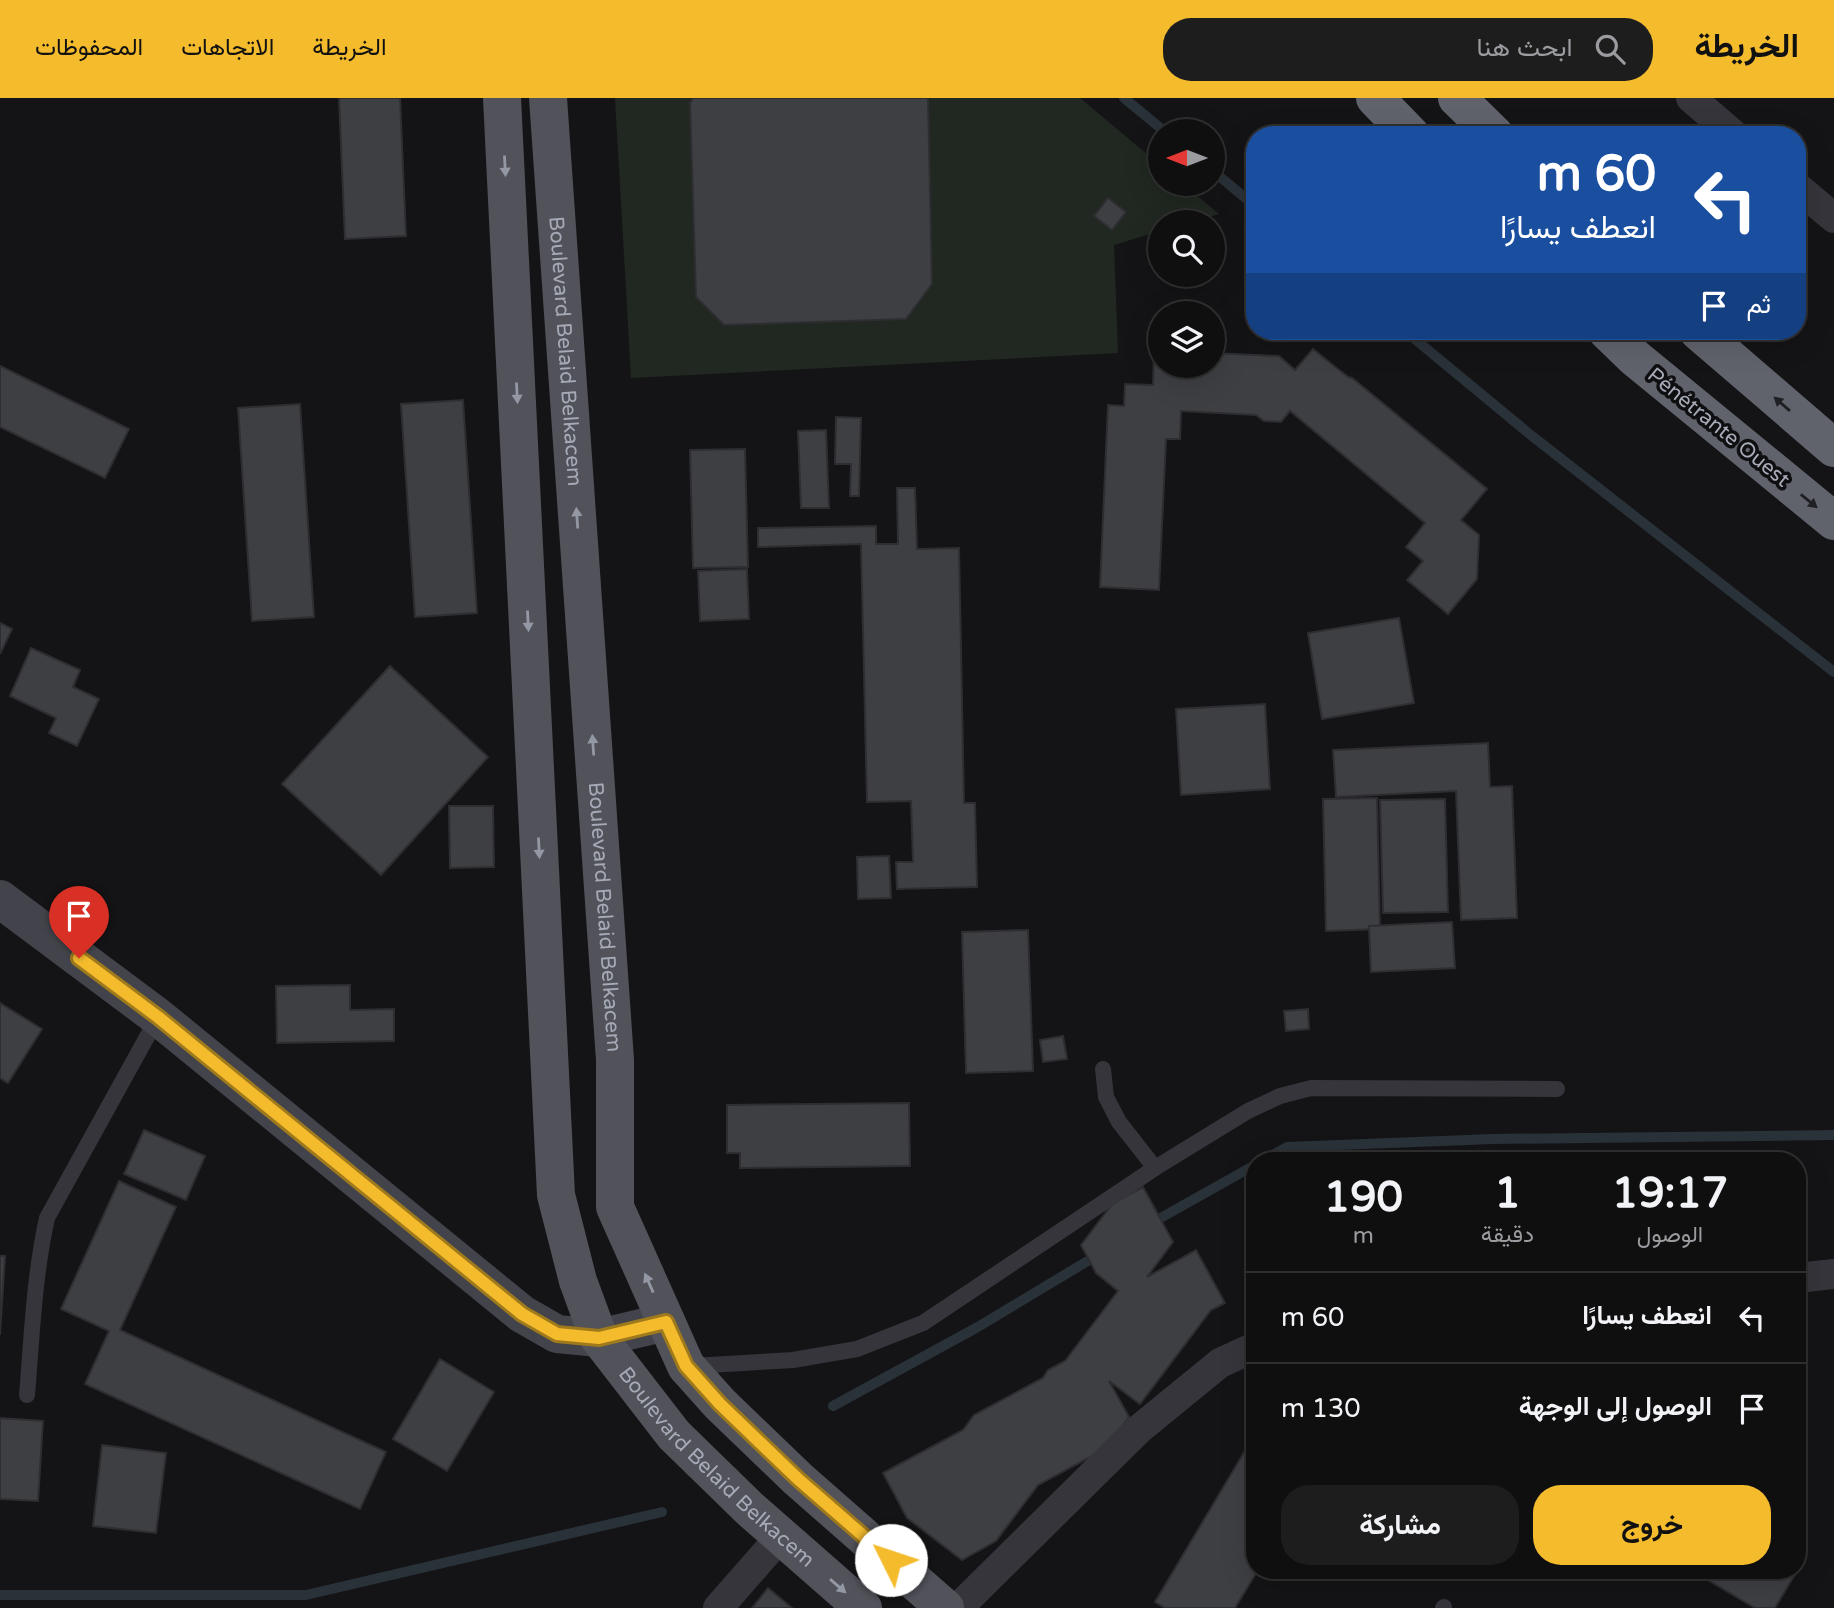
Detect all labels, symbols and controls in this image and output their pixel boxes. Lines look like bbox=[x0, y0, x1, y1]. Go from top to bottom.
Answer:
search box bbox=[1163, 18, 1653, 81]
text: الخريطة bbox=[1695, 27, 1799, 66]
icon: search bbox=[1591, 30, 1629, 68]
text: ابحث هنا bbox=[1477, 32, 1573, 63]
text: المحفوظات bbox=[35, 33, 143, 62]
text: الاتجاهات bbox=[181, 33, 274, 62]
text: الخريطة bbox=[312, 33, 387, 62]
north arrow bbox=[1148, 119, 1225, 196]
map controls bbox=[1148, 119, 1225, 378]
text: 60 m bbox=[1537, 145, 1656, 204]
icon: left bbox=[1680, 154, 1771, 245]
one-way arrow bbox=[500, 155, 511, 177]
text: انعطف يسارًا bbox=[1500, 209, 1656, 247]
button: search bbox=[1148, 210, 1225, 287]
street label: Boulevard Belaid Belkacem bbox=[543, 216, 587, 487]
icon: arrive bbox=[1695, 287, 1733, 325]
text: ثم bbox=[1747, 289, 1771, 320]
button: layers bbox=[1148, 301, 1225, 378]
street label: Pénétrante Ouest bbox=[1643, 362, 1795, 492]
one-way arrow bbox=[511, 383, 522, 405]
one-way arrow bbox=[1774, 397, 1791, 412]
one-way arrow bbox=[1801, 493, 1818, 508]
one-way arrow bbox=[571, 507, 582, 529]
one-way arrow bbox=[522, 610, 533, 632]
one-way arrow bbox=[587, 734, 598, 756]
street label: Boulevard Belaid Belkacem bbox=[583, 781, 626, 1053]
one-way arrow bbox=[533, 837, 544, 859]
pin bbox=[49, 886, 109, 958]
icon: arrive bbox=[60, 897, 98, 935]
text: 1 bbox=[1494, 1168, 1521, 1219]
text: 19:17 bbox=[1612, 1168, 1728, 1219]
text: 190 bbox=[1324, 1172, 1403, 1223]
text: دقيقة bbox=[1481, 1221, 1534, 1249]
text: الوصول bbox=[1637, 1221, 1703, 1249]
text: m bbox=[1353, 1222, 1374, 1250]
one-way arrow bbox=[643, 1273, 655, 1293]
icon: left bbox=[1733, 1299, 1771, 1337]
text: انعطف يسارًا bbox=[1582, 1300, 1712, 1331]
text: 60 m bbox=[1281, 1302, 1344, 1333]
street label: Boulevard Belaid Belkacem bbox=[613, 1362, 819, 1573]
icon: arrive bbox=[1733, 1390, 1771, 1428]
text: الوصول إلى الوجهة bbox=[1519, 1391, 1712, 1422]
text: 130 m bbox=[1281, 1393, 1361, 1424]
button: مشاركة bbox=[1281, 1485, 1519, 1565]
button: خروج bbox=[1533, 1485, 1771, 1565]
position arrow bbox=[854, 1523, 928, 1597]
one-way arrow bbox=[829, 1578, 847, 1594]

